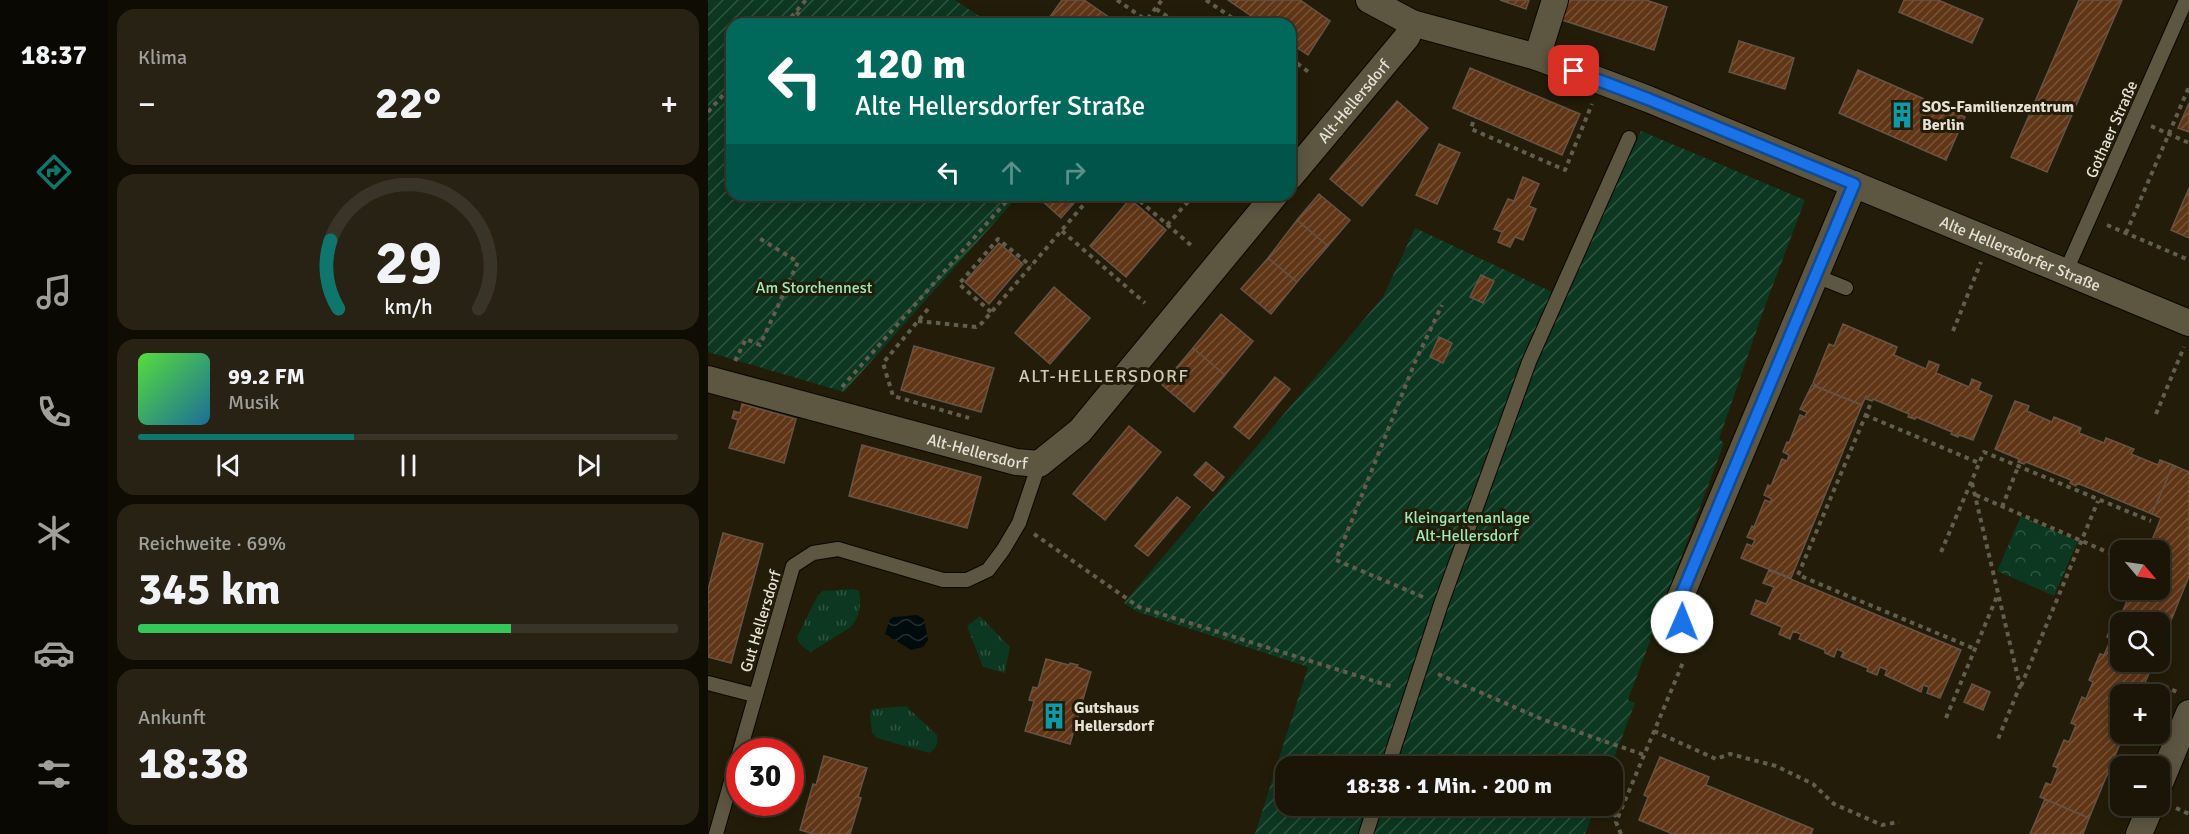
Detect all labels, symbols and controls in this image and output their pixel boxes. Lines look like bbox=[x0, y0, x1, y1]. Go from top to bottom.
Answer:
text: 18:37 bbox=[21, 39, 87, 72]
text: 120 m bbox=[855, 39, 966, 90]
icon: left bbox=[756, 42, 834, 120]
text: Klima bbox=[138, 45, 187, 70]
pin bbox=[1548, 45, 1599, 96]
icon: arrive bbox=[1557, 54, 1590, 87]
street label: Alt-Hellersdorf bbox=[1314, 55, 1395, 147]
text: 22° bbox=[375, 76, 441, 131]
street label: Gothaer Straße bbox=[2081, 78, 2142, 181]
text: − bbox=[138, 84, 156, 125]
text: + bbox=[660, 84, 678, 125]
text: Alte Hellersdorfer Straße bbox=[855, 90, 1145, 123]
place label: SOS-Familienzentrum Berlin bbox=[1922, 97, 2074, 135]
building icon: SOS-Familienzentrum Berlin bbox=[1887, 100, 1917, 130]
icon: directions bbox=[33, 151, 75, 193]
icon: left bbox=[932, 156, 965, 189]
icon: ahead bbox=[995, 156, 1028, 189]
icon: right bbox=[1058, 156, 1091, 189]
street label: Alte Hellersdorfer Straße bbox=[1937, 212, 2103, 296]
text: 29 bbox=[374, 224, 442, 301]
icon: music bbox=[33, 271, 75, 313]
park label: Am Storchennest bbox=[756, 278, 873, 298]
text: km/h bbox=[384, 294, 432, 320]
text: 99.2 FM bbox=[228, 363, 305, 390]
district label: ALT-HELLERSDORF bbox=[1019, 365, 1189, 387]
text: Musik bbox=[228, 390, 279, 415]
icon: phone bbox=[33, 391, 75, 433]
street label: Alt-Hellersdorf bbox=[925, 430, 1029, 474]
icon: previous bbox=[212, 449, 245, 482]
icon: pause bbox=[392, 449, 425, 482]
icon: next bbox=[572, 449, 605, 482]
park label: Kleingartenanlage Alt-Hellersdorf bbox=[1404, 508, 1530, 546]
icon: climate bbox=[33, 512, 75, 554]
text: Reichweite · 69% bbox=[138, 531, 286, 556]
north arrow bbox=[2110, 540, 2170, 600]
map controls bbox=[2110, 540, 2170, 816]
text: 345 km bbox=[138, 562, 281, 617]
street label: Gut Hellersdorf bbox=[736, 567, 786, 675]
position arrow bbox=[1650, 590, 1714, 654]
button: search bbox=[2110, 612, 2170, 672]
icon: car bbox=[33, 632, 75, 674]
button: + bbox=[2110, 684, 2170, 744]
place label: Gutshaus Hellersdorf bbox=[1074, 698, 1155, 736]
building icon: Gutshaus Hellersdorf bbox=[1039, 701, 1069, 731]
text: Ankunft bbox=[138, 705, 206, 730]
text: 18:38 bbox=[138, 736, 248, 791]
speed limit sign: 30 bbox=[726, 738, 804, 816]
icon: filters bbox=[33, 753, 75, 795]
button: − bbox=[2110, 756, 2170, 816]
text: 18:38 · 1 Min. · 200 m bbox=[1346, 772, 1552, 799]

